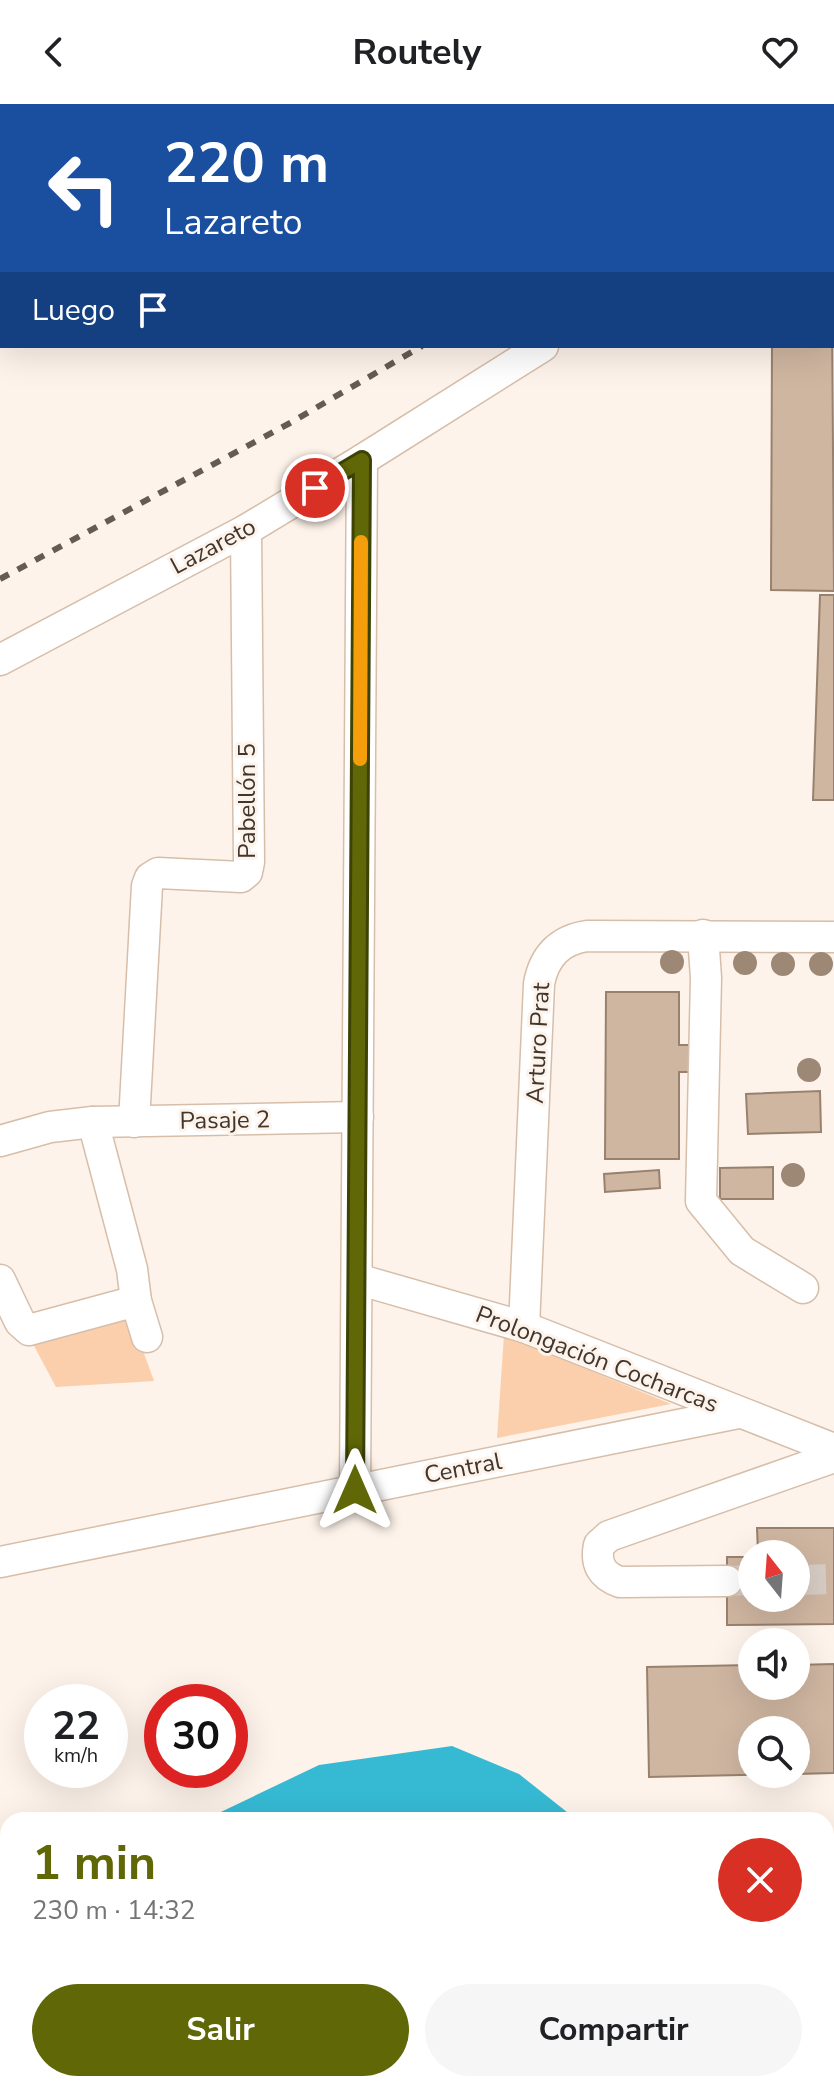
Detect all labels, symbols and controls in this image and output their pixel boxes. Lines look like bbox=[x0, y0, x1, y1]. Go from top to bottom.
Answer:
text: Routely bbox=[353, 28, 481, 77]
icon: back bbox=[32, 30, 76, 74]
icon: heart bbox=[758, 30, 802, 74]
text: 220 m bbox=[164, 125, 329, 202]
icon: left bbox=[32, 136, 136, 240]
text: Lazareto bbox=[164, 198, 302, 247]
icon: arrive bbox=[131, 288, 175, 332]
text: Luego bbox=[32, 290, 115, 331]
pin bbox=[281, 454, 349, 522]
icon: arrive bbox=[293, 466, 337, 510]
street label: Lazareto bbox=[165, 510, 261, 582]
street label: Pabellón 5 bbox=[231, 743, 263, 859]
street label: Arturo Prat bbox=[519, 981, 557, 1104]
street label: Pasaje 2 bbox=[179, 1103, 271, 1137]
street label: Prolongación Cocharcas bbox=[471, 1298, 723, 1420]
street label: Central bbox=[421, 1445, 505, 1491]
position arrow bbox=[313, 1448, 397, 1532]
north arrow bbox=[738, 1540, 810, 1612]
map controls bbox=[738, 1540, 810, 1788]
button: sound bbox=[738, 1628, 810, 1700]
speed limit sign: 30 bbox=[144, 1684, 248, 1788]
text: 22 bbox=[52, 1699, 100, 1753]
button: search bbox=[738, 1716, 810, 1788]
text: km/h bbox=[54, 1742, 98, 1769]
text: 1 min bbox=[32, 1830, 156, 1896]
button: close bbox=[718, 1838, 802, 1922]
text: 230 m · 14:32 bbox=[32, 1893, 195, 1928]
button: Salir bbox=[32, 1984, 409, 2076]
button: Compartir bbox=[425, 1984, 802, 2076]

